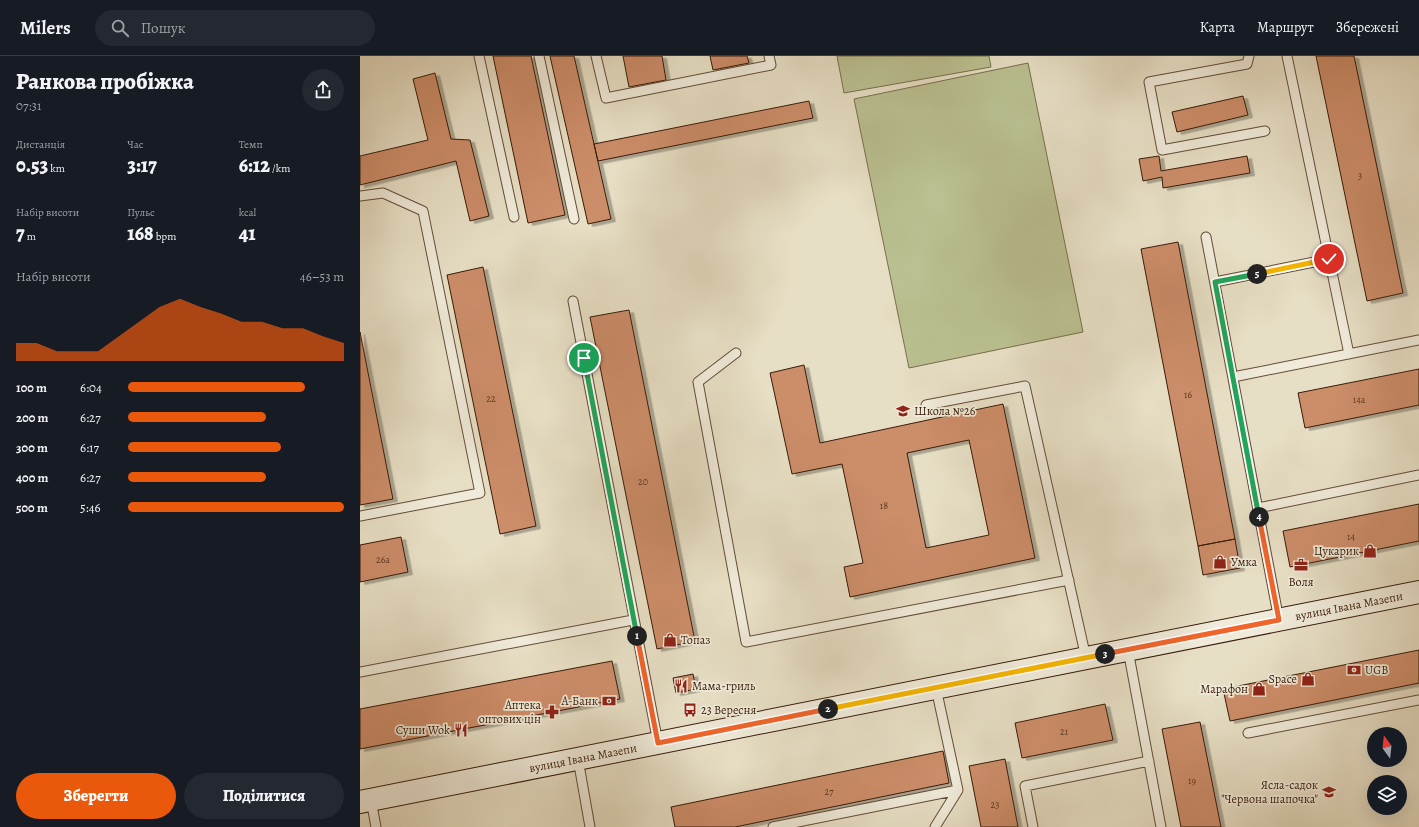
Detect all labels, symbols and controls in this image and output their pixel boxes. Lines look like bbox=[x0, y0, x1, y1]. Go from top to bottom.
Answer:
search box bbox=[95, 10, 375, 46]
text: Milers bbox=[20, 15, 71, 41]
icon: search bbox=[109, 17, 131, 39]
text: Пошук bbox=[141, 18, 186, 38]
text: Карта bbox=[1200, 18, 1235, 37]
text: Маршрут bbox=[1257, 18, 1314, 37]
text: Збережені bbox=[1336, 18, 1399, 37]
text: Ранкова пробіжка bbox=[16, 67, 194, 97]
button: share bbox=[302, 69, 344, 111]
text: 07:31 bbox=[16, 97, 41, 114]
text: Дистанція bbox=[16, 137, 65, 152]
text: Час bbox=[127, 137, 144, 152]
text: Темп bbox=[239, 137, 263, 152]
text: 0.53 bbox=[16, 152, 48, 179]
text: 3:17 bbox=[127, 152, 157, 179]
text: 6:12 bbox=[239, 152, 270, 179]
text: km bbox=[48, 161, 65, 176]
text: /km bbox=[270, 161, 290, 176]
house number: 3 bbox=[1358, 169, 1362, 182]
text: Набір висоти bbox=[16, 205, 79, 220]
text: Пульс bbox=[127, 205, 155, 220]
text: kcal bbox=[239, 205, 256, 220]
text: 7 bbox=[16, 220, 25, 247]
text: 168 bbox=[127, 220, 154, 247]
text: 41 bbox=[239, 220, 256, 247]
text: m bbox=[25, 229, 36, 244]
text: bpm bbox=[154, 229, 176, 244]
pin bbox=[1312, 242, 1346, 276]
icon: check bbox=[1318, 248, 1340, 270]
pin: 5 bbox=[1247, 264, 1267, 284]
text: 5 bbox=[1255, 266, 1259, 281]
text: Набір висоти bbox=[16, 268, 91, 285]
text: 46–53 m bbox=[300, 268, 344, 285]
pin bbox=[567, 341, 601, 375]
icon: arrive bbox=[573, 347, 595, 369]
text: 100 m bbox=[16, 379, 47, 396]
text: 6:04 bbox=[80, 379, 102, 396]
house number: 16 bbox=[1184, 388, 1192, 401]
house number: 22 bbox=[486, 392, 496, 405]
house number: 14а bbox=[1353, 393, 1366, 406]
school or university icon: Школа №26 bbox=[895, 403, 911, 419]
place label: Школа №26 bbox=[914, 403, 976, 419]
text: 200 m bbox=[16, 409, 49, 426]
text: 6:27 bbox=[80, 409, 101, 426]
text: 300 m bbox=[16, 439, 48, 456]
text: 6:17 bbox=[80, 439, 99, 456]
text: 400 m bbox=[16, 469, 48, 486]
text: 6:27 bbox=[80, 469, 101, 486]
house number: 20 bbox=[638, 475, 648, 488]
text: 500 m bbox=[16, 499, 48, 516]
text: 5:46 bbox=[80, 499, 101, 516]
house number: 18 bbox=[880, 499, 888, 512]
pin: 4 bbox=[1249, 507, 1269, 527]
text: 4 bbox=[1256, 509, 1262, 524]
house number: 14 bbox=[1347, 530, 1355, 543]
place label: Цукарик bbox=[1314, 543, 1359, 559]
shop icon: Цукарик bbox=[1362, 543, 1378, 559]
house number: 26а bbox=[376, 553, 390, 566]
shop icon: Умка bbox=[1212, 554, 1228, 570]
place label: Умка bbox=[1231, 554, 1257, 570]
office icon: Воля bbox=[1293, 557, 1309, 573]
place label: Воля bbox=[1289, 574, 1314, 590]
street label: вулиця Івана Мазепи bbox=[1294, 588, 1404, 624]
pin: 1 bbox=[627, 626, 647, 646]
text: 1 bbox=[635, 628, 639, 643]
shop icon: Топаз bbox=[662, 632, 678, 648]
place label: Топаз bbox=[681, 632, 710, 648]
pin: 3 bbox=[1095, 644, 1115, 664]
text: 3 bbox=[1103, 646, 1107, 661]
bank icon: UGB bbox=[1346, 662, 1362, 678]
place label: UGB bbox=[1365, 662, 1388, 678]
place label: Space bbox=[1268, 671, 1297, 687]
shop icon: Space bbox=[1300, 671, 1316, 687]
restaurant icon: Мама-гриль bbox=[673, 678, 689, 694]
place label: Мама-гриль bbox=[692, 678, 756, 694]
place label: Марафон bbox=[1200, 681, 1248, 697]
shop icon: Марафон bbox=[1251, 681, 1267, 697]
place label: А-Банк bbox=[560, 693, 598, 709]
bank icon: А-Банк bbox=[601, 693, 617, 709]
place label: Аптека оптових цін bbox=[479, 697, 541, 727]
pin: 2 bbox=[818, 699, 838, 719]
text: 2 bbox=[825, 701, 831, 716]
bus stop icon: 23 Вересня bbox=[682, 702, 698, 718]
place label: 23 Вересня bbox=[701, 702, 757, 718]
pharmacy icon: Аптека оптових цін bbox=[544, 704, 560, 720]
place label: Суши Wok bbox=[396, 722, 450, 738]
restaurant icon: Суши Wok bbox=[453, 722, 469, 738]
house number: 21 bbox=[1060, 725, 1069, 738]
north arrow bbox=[1367, 727, 1407, 767]
map controls bbox=[1367, 727, 1407, 815]
street label: вулиця Івана Мазепи bbox=[528, 740, 638, 776]
button: Зберегти bbox=[16, 773, 176, 819]
button: Поділитися bbox=[184, 773, 344, 819]
house number: 19 bbox=[1188, 774, 1196, 787]
button: layers bbox=[1367, 775, 1407, 815]
place label: Ясла-садок "Червона шапочка" bbox=[1221, 777, 1318, 807]
school or university icon: Ясла-садок "Червона шапочка" bbox=[1321, 784, 1337, 800]
house number: 27 bbox=[825, 785, 834, 798]
house number: 23 bbox=[991, 798, 999, 811]

